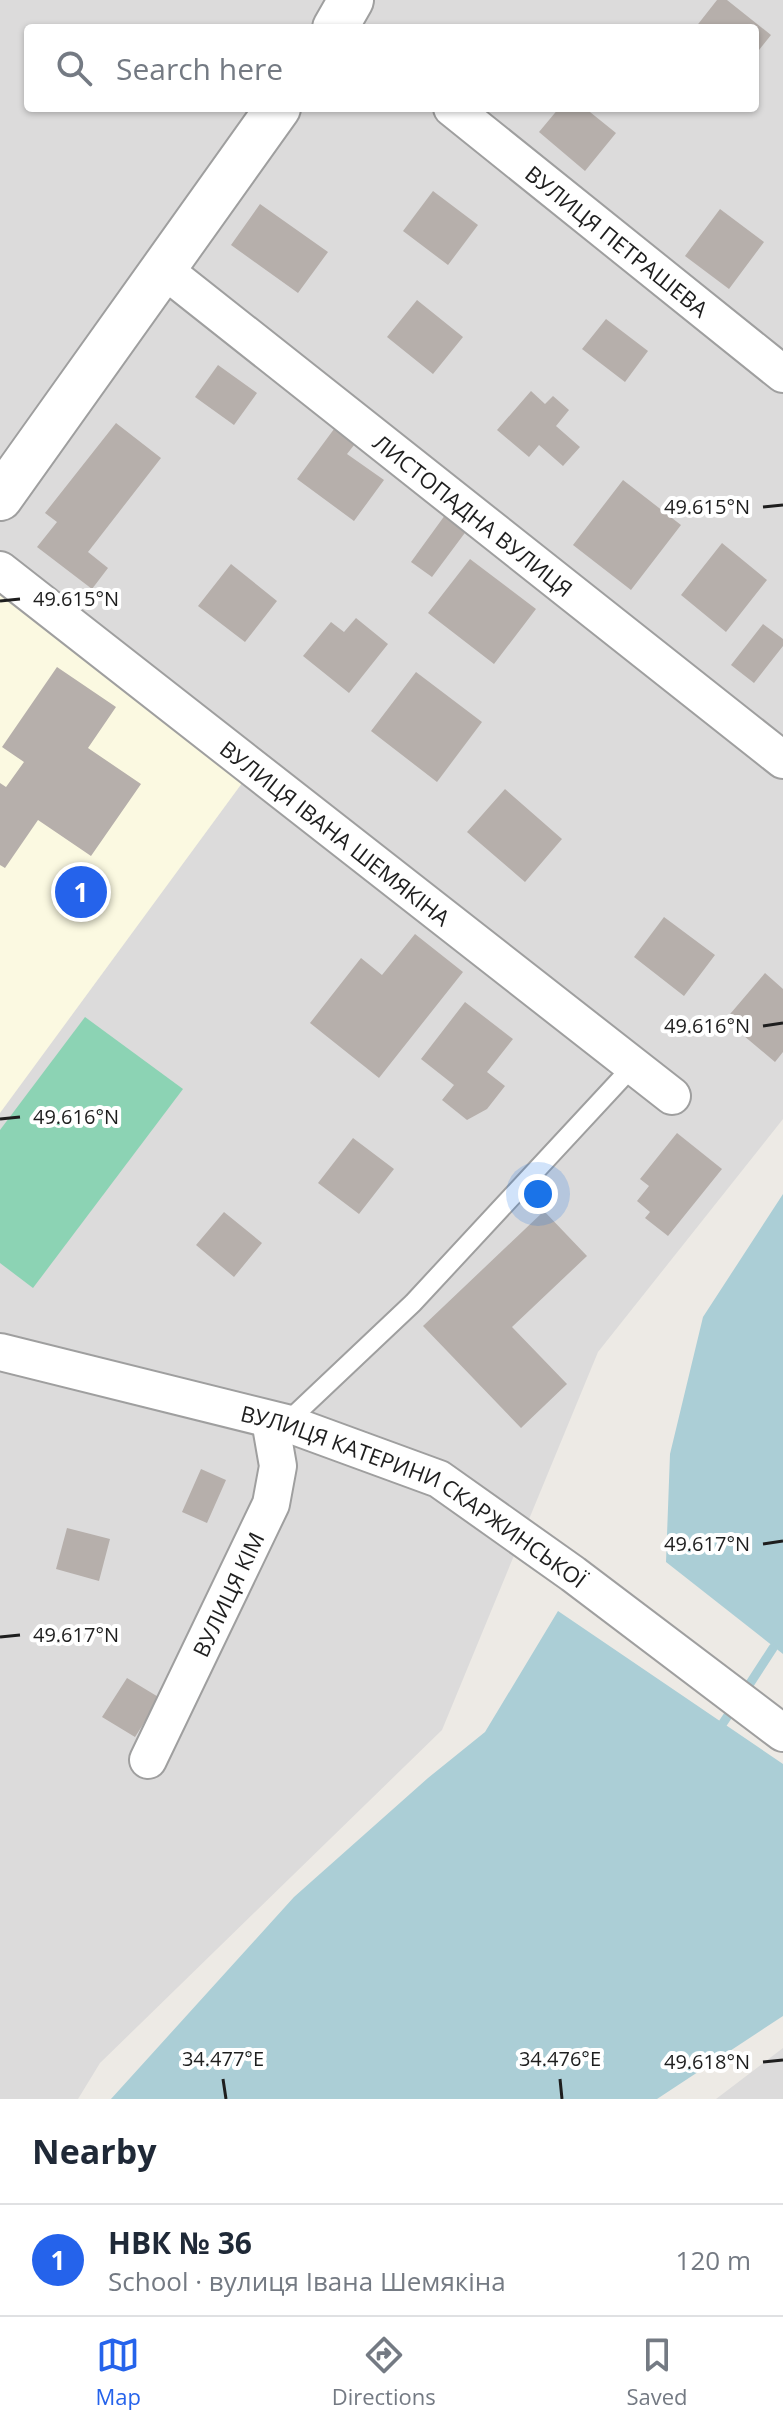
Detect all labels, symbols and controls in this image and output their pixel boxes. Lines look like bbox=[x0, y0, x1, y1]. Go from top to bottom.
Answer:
search box bbox=[24, 24, 759, 112]
icon: search bbox=[52, 46, 96, 90]
text: Search here bbox=[116, 48, 283, 89]
street label: ВУЛИЦЯ ПЕТРАШЕВА bbox=[520, 158, 715, 323]
street label: ЛИСТОПАДНА ВУЛИЦЯ bbox=[368, 427, 579, 603]
text: 49.615°N bbox=[664, 493, 750, 520]
text: 49.615°N bbox=[33, 585, 119, 612]
street label: ВУЛИЦЯ ІВАНА ШЕМЯКІНА bbox=[214, 733, 457, 932]
pin: 1 bbox=[55, 862, 107, 922]
text: 49.616°N bbox=[664, 1012, 750, 1039]
text: 49.616°N bbox=[33, 1103, 119, 1130]
your location bbox=[518, 1174, 558, 1214]
street label: ВУЛИЦЯ КАТЕРИНИ СКАРЖИНСЬКОЇ bbox=[238, 1397, 593, 1595]
street label: ВУЛИЦЯ КІМ bbox=[185, 1527, 270, 1662]
text: 49.617°N bbox=[664, 1530, 750, 1557]
text: 49.617°N bbox=[33, 1621, 119, 1648]
text: 34.477°E bbox=[182, 2045, 264, 2072]
text: 34.476°E bbox=[519, 2045, 601, 2072]
text: 49.618°N bbox=[664, 2048, 750, 2075]
text: Nearby bbox=[32, 2128, 157, 2174]
text: НВК № 36 bbox=[108, 2222, 252, 2263]
text: 1 bbox=[51, 2242, 65, 2278]
text: 120 m bbox=[676, 2242, 751, 2278]
text: School · вулиця Івана Шемякіна bbox=[108, 2263, 506, 2299]
tab: Map bbox=[95, 2333, 141, 2411]
tab: Directions bbox=[332, 2333, 436, 2411]
tab: Saved bbox=[626, 2333, 688, 2411]

